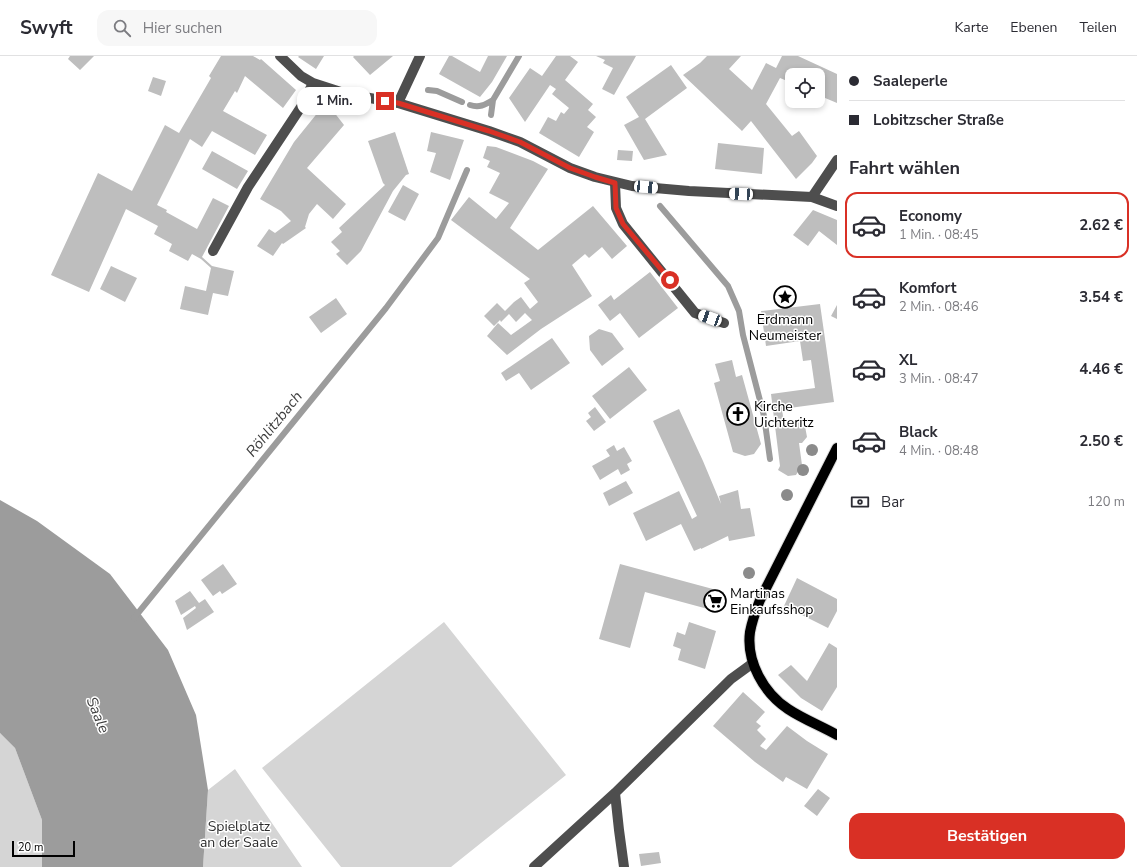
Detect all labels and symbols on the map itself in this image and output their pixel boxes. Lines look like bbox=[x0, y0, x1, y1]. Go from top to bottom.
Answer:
callout: 1 Min. bbox=[297, 87, 371, 115]
route end bbox=[376, 92, 394, 110]
car bbox=[634, 180, 658, 194]
car bbox=[729, 187, 753, 201]
route start bbox=[661, 271, 679, 289]
place icon: Erdmann Neumeister bbox=[772, 284, 798, 310]
car bbox=[697, 308, 723, 328]
place label: Erdmann Neumeister bbox=[749, 310, 821, 345]
water label: Röhlitzbach bbox=[241, 387, 307, 461]
place label: Kirche Uichteritz bbox=[754, 397, 814, 432]
church icon: Kirche Uichteritz bbox=[725, 401, 751, 427]
place label: Martinas Einkaufsshop bbox=[730, 584, 814, 619]
supermarket icon: Martinas Einkaufsshop bbox=[702, 588, 728, 614]
water label: Saale bbox=[82, 694, 114, 736]
park label: Spielplatz an der Saale bbox=[200, 817, 278, 852]
scale bar bbox=[12, 839, 75, 858]

